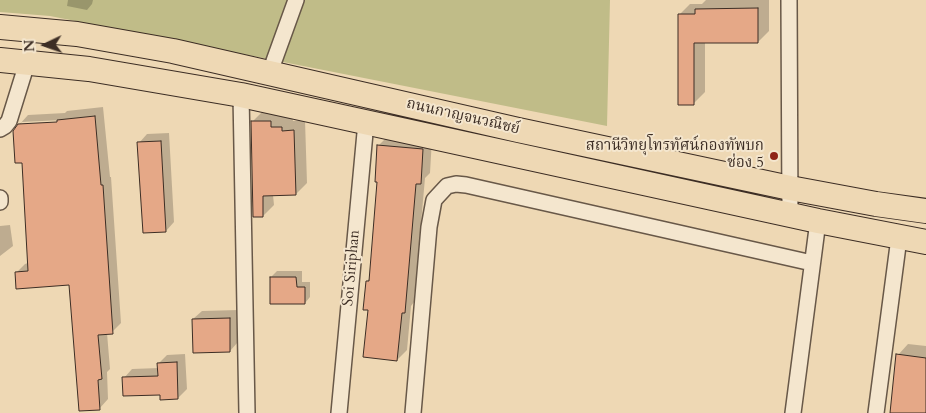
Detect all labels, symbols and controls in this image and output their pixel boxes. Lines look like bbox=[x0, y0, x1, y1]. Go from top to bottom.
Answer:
north arrow bbox=[20, 20, 70, 70]
text: N bbox=[20, 39, 39, 52]
street label: ถนนกาญจนวณิชย์ bbox=[405, 95, 521, 139]
place label: สถานีวิทยุโทรทัศน์กองทัพบก ช่อง 5 bbox=[586, 138, 764, 173]
marker: สถานีวิทยุโทรทัศน์กองทัพบก ช่อง 5 bbox=[768, 150, 780, 162]
street label: Soi Siriphan bbox=[340, 229, 364, 307]

